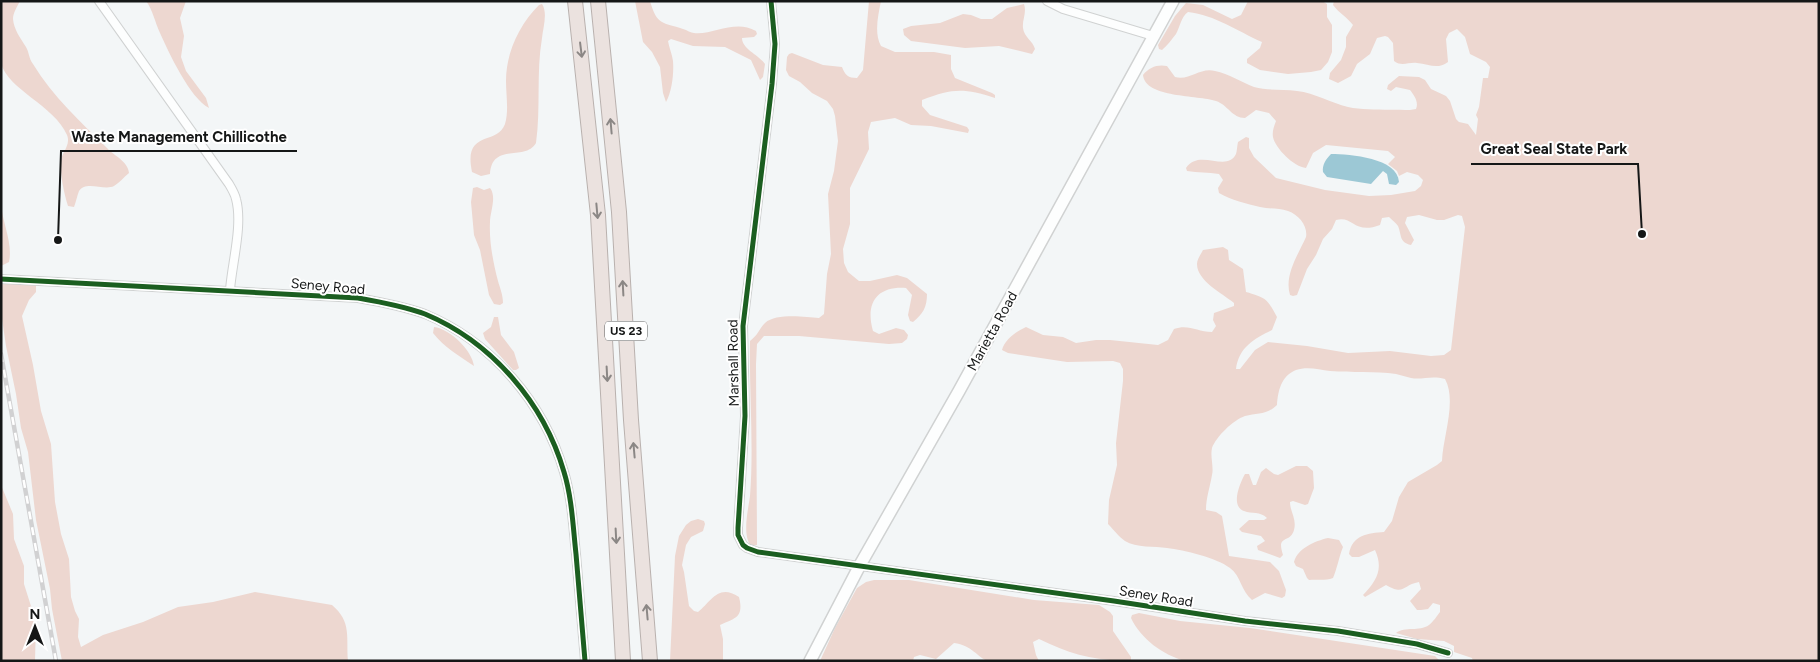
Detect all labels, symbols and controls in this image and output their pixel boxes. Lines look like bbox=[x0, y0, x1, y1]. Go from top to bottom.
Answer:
one-way arrow bbox=[576, 41, 586, 57]
one-way arrow bbox=[606, 118, 616, 134]
callout: Waste Management Chillicothe bbox=[61, 121, 297, 151]
text: Waste Management Chillicothe bbox=[71, 128, 287, 146]
callout: Great Seal State Park bbox=[1471, 134, 1638, 164]
text: Great Seal State Park bbox=[1481, 140, 1627, 158]
one-way arrow bbox=[593, 203, 602, 219]
street label: Seney Road bbox=[290, 275, 366, 298]
one-way arrow bbox=[619, 280, 628, 296]
street label: Marietta Road bbox=[964, 289, 1021, 374]
street label: Marshall Road bbox=[724, 319, 743, 407]
road number: US 23 bbox=[605, 322, 647, 341]
one-way arrow bbox=[602, 365, 611, 381]
one-way arrow bbox=[629, 442, 638, 458]
one-way arrow bbox=[612, 528, 621, 544]
street label: Seney Road bbox=[1118, 582, 1194, 611]
north arrow bbox=[10, 602, 60, 652]
one-way arrow bbox=[642, 604, 651, 620]
text: N bbox=[30, 606, 40, 623]

